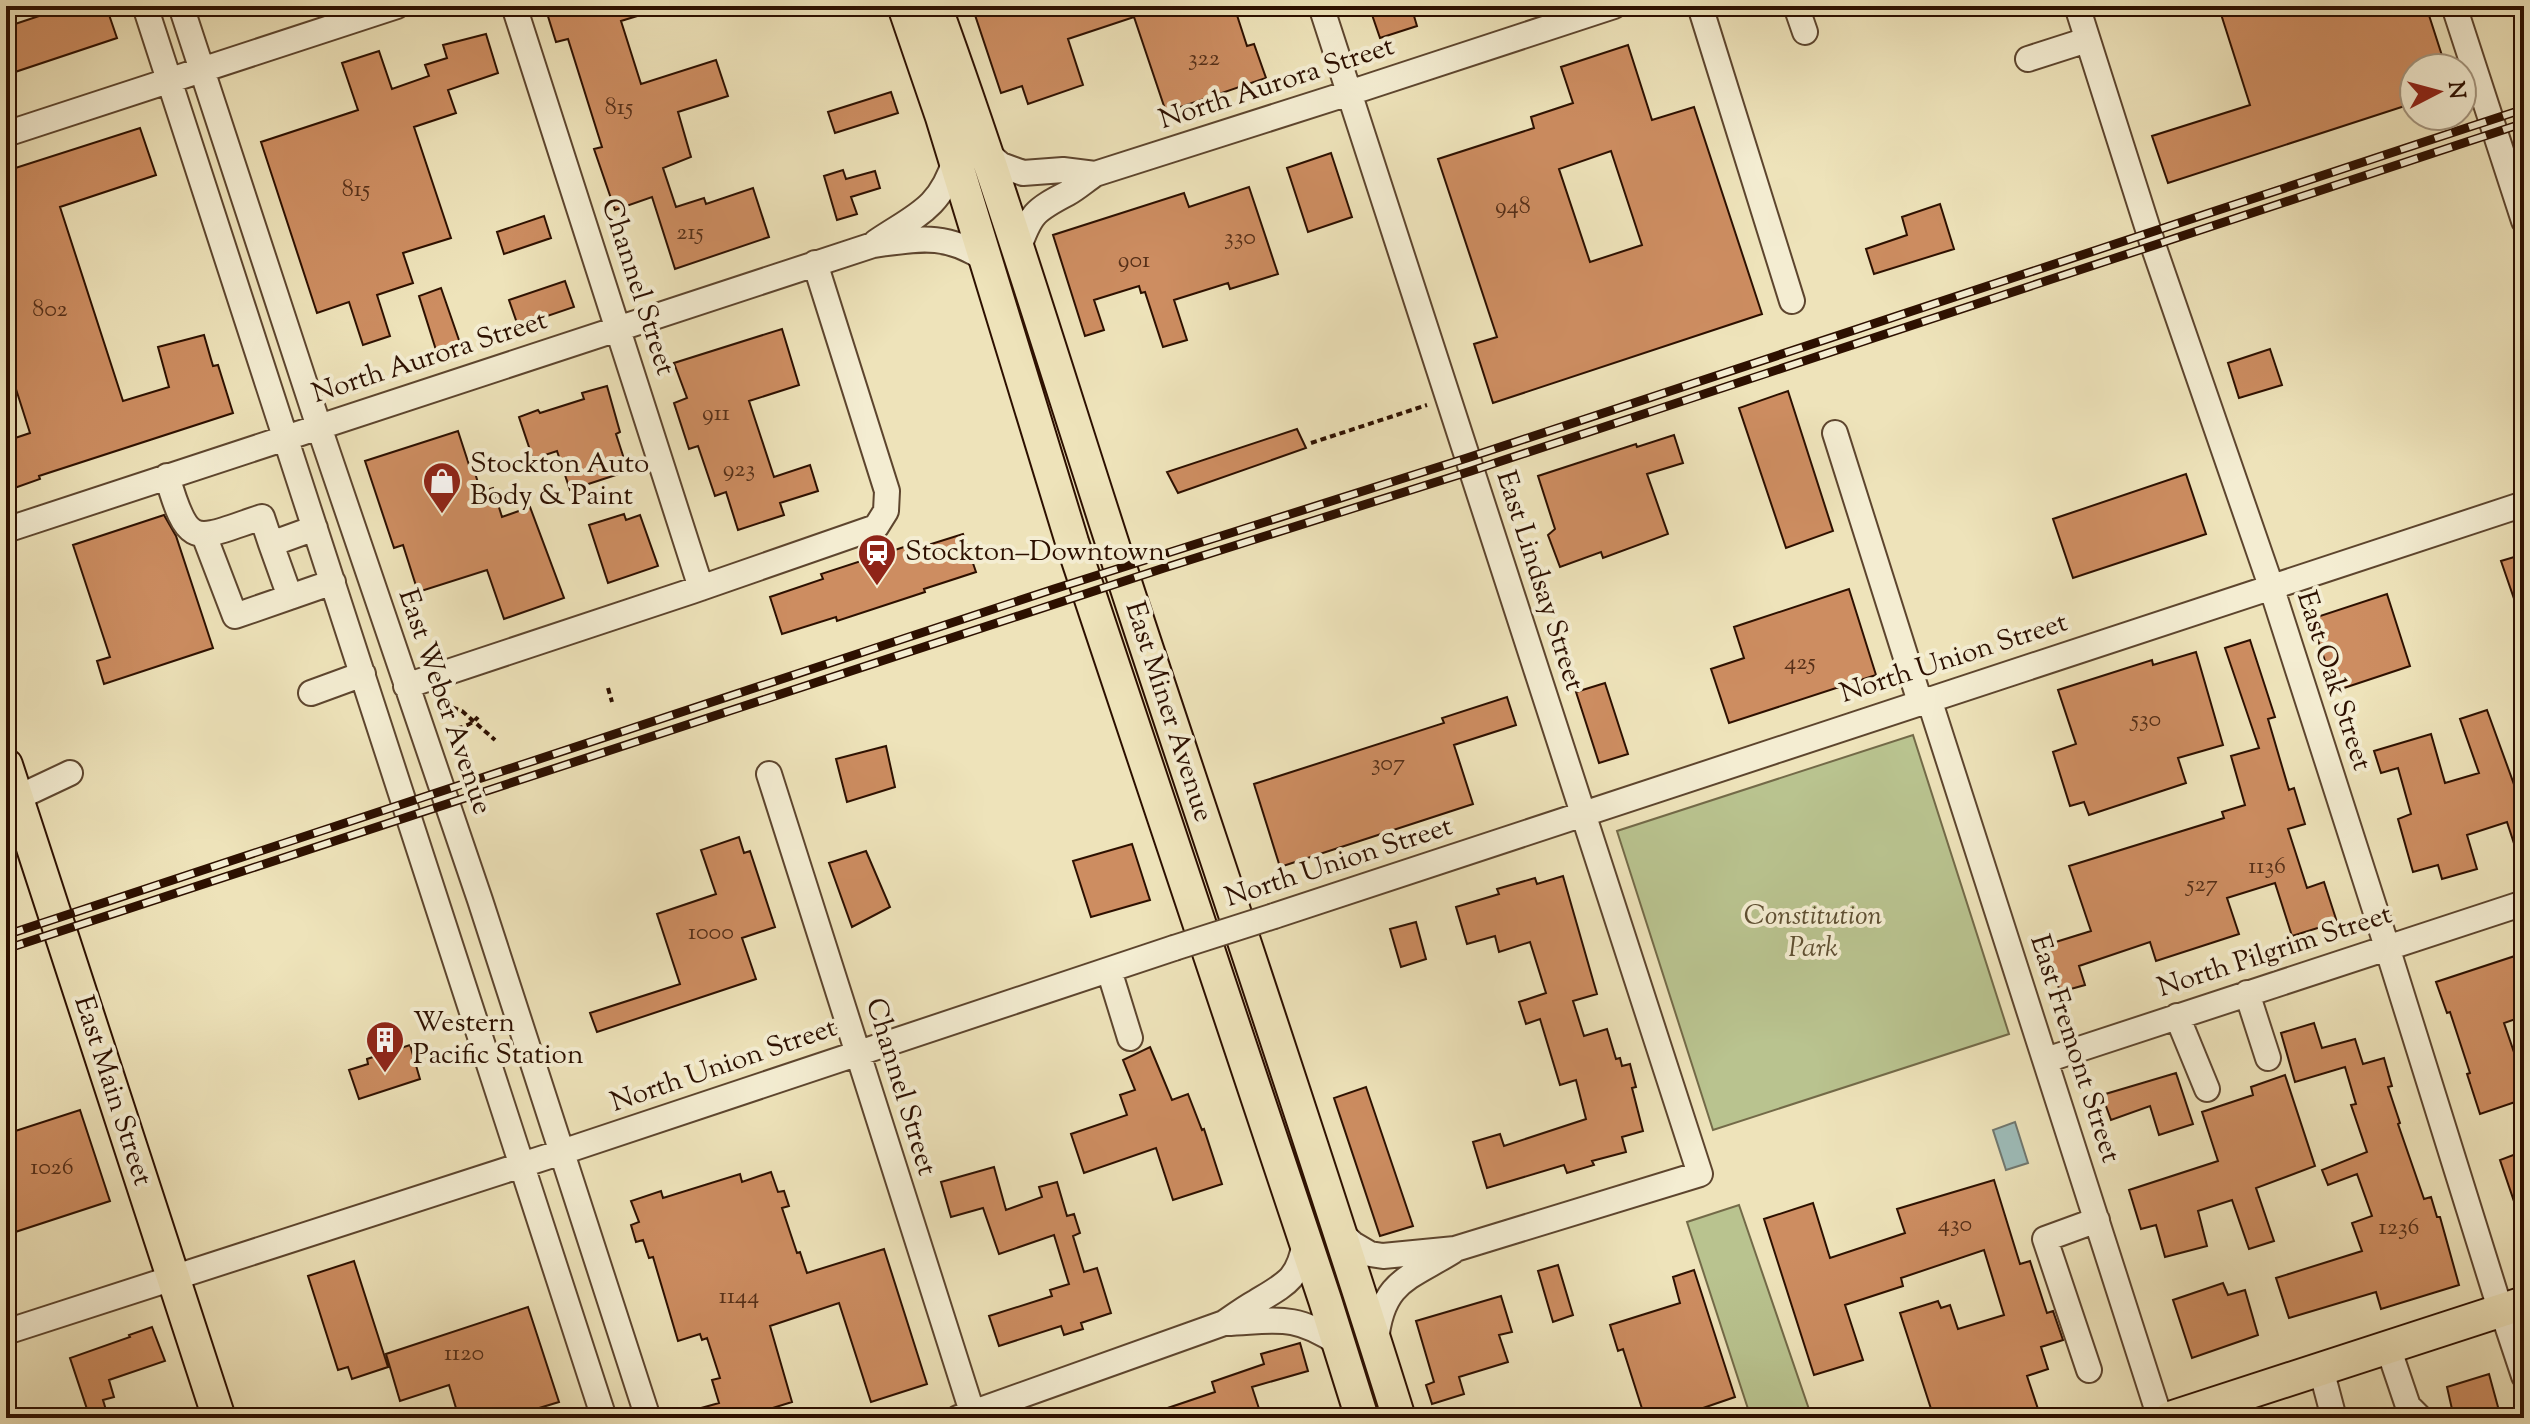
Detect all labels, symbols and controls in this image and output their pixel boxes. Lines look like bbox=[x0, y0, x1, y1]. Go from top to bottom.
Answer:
street label: North Aurora Street bbox=[1154, 27, 1400, 141]
house number: 322 bbox=[1188, 42, 1220, 76]
north arrow bbox=[2398, 52, 2478, 132]
text: N bbox=[2438, 80, 2472, 101]
house number: 815 bbox=[605, 91, 633, 125]
house number: 815 bbox=[342, 173, 370, 207]
house number: 948 bbox=[1495, 190, 1531, 224]
street label: Channel Street bbox=[590, 193, 685, 381]
house number: 215 bbox=[676, 216, 704, 250]
house number: 330 bbox=[1224, 221, 1256, 255]
house number: 901 bbox=[1118, 244, 1150, 278]
house number: 802 bbox=[32, 293, 68, 327]
street label: North Aurora Street bbox=[307, 301, 553, 415]
house number: 911 bbox=[702, 397, 730, 431]
place label: Stockton Auto Body & Paint bbox=[470, 445, 649, 517]
house number: 923 bbox=[723, 453, 755, 487]
shop icon: Stockton Auto Body & Paint bbox=[421, 460, 463, 515]
street label: East Lindsay Street bbox=[1485, 466, 1594, 696]
station icon: Stockton–Downtown bbox=[856, 532, 898, 587]
place label: Stockton–Downtown bbox=[905, 533, 1165, 573]
street label: East Weber Avenue bbox=[387, 584, 501, 820]
street label: East Oak Street bbox=[2285, 586, 2381, 776]
street label: East Miner Avenue bbox=[1114, 597, 1222, 827]
street label: North Union Street bbox=[1835, 603, 2073, 715]
house number: 425 bbox=[1784, 646, 1816, 680]
house number: 530 bbox=[2129, 703, 2161, 737]
house number: 307 bbox=[1371, 747, 1405, 781]
street label: North Union Street bbox=[1220, 807, 1458, 919]
house number: 1136 bbox=[2248, 850, 2286, 884]
house number: 527 bbox=[2184, 868, 2218, 902]
street label: North Pilgrim Street bbox=[2153, 895, 2398, 1009]
park label: Constitution Park bbox=[1744, 897, 1882, 969]
house number: 1000 bbox=[688, 916, 734, 950]
street label: East Fremont Street bbox=[2018, 930, 2130, 1168]
street label: East Main Street bbox=[62, 991, 162, 1192]
street label: Channel Street bbox=[854, 993, 946, 1181]
place label: Western Pacific Station bbox=[413, 1004, 583, 1076]
street label: North Union Street bbox=[605, 1008, 843, 1124]
building icon: Western Pacific Station bbox=[364, 1019, 406, 1074]
house number: 1026 bbox=[30, 1151, 74, 1185]
house number: 430 bbox=[1938, 1208, 1972, 1242]
house number: 1236 bbox=[2379, 1211, 2419, 1245]
house number: 1144 bbox=[719, 1280, 759, 1314]
house number: 1120 bbox=[444, 1337, 484, 1371]

